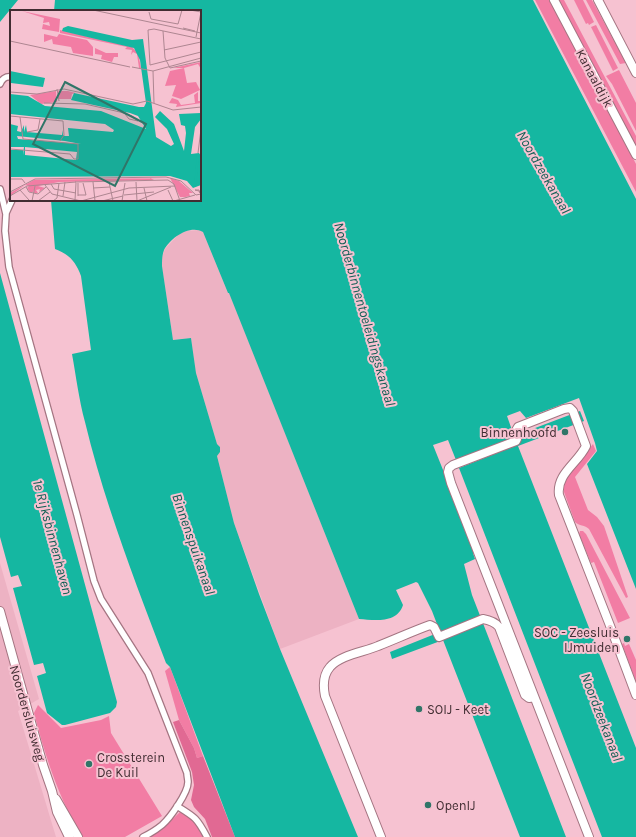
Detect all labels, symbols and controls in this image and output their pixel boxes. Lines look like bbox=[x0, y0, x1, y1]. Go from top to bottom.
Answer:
inset map bbox=[10, 10, 201, 201]
street label: Kanaaldijk bbox=[573, 47, 616, 110]
water label: Noordzeekanaal bbox=[513, 128, 574, 217]
water label: Noorderbinnentoeleidingskanaal bbox=[330, 220, 399, 408]
place label: Binnenhoofd bbox=[481, 425, 557, 440]
marker: Binnenhoofd bbox=[560, 427, 570, 437]
water label: 1e Rijksbinnenhaven bbox=[29, 478, 76, 596]
water label: Binnenspuikanaal bbox=[168, 491, 219, 597]
place label: SOC - Zeesluis IJmuiden bbox=[534, 625, 619, 655]
marker: SOC - Zeesluis IJmuiden bbox=[622, 634, 632, 644]
street label: Noordersluisweg bbox=[7, 663, 49, 764]
water label: Noordzeekanaal bbox=[577, 671, 626, 764]
place label: SOIJ - Keet bbox=[427, 702, 489, 717]
marker: SOIJ - Keet bbox=[414, 704, 424, 714]
place label: Crossterein De Kuil bbox=[97, 750, 165, 780]
marker: Crossterein De Kuil bbox=[84, 759, 94, 769]
place label: OpenIJ bbox=[436, 798, 475, 813]
marker: OpenIJ bbox=[423, 800, 433, 810]

